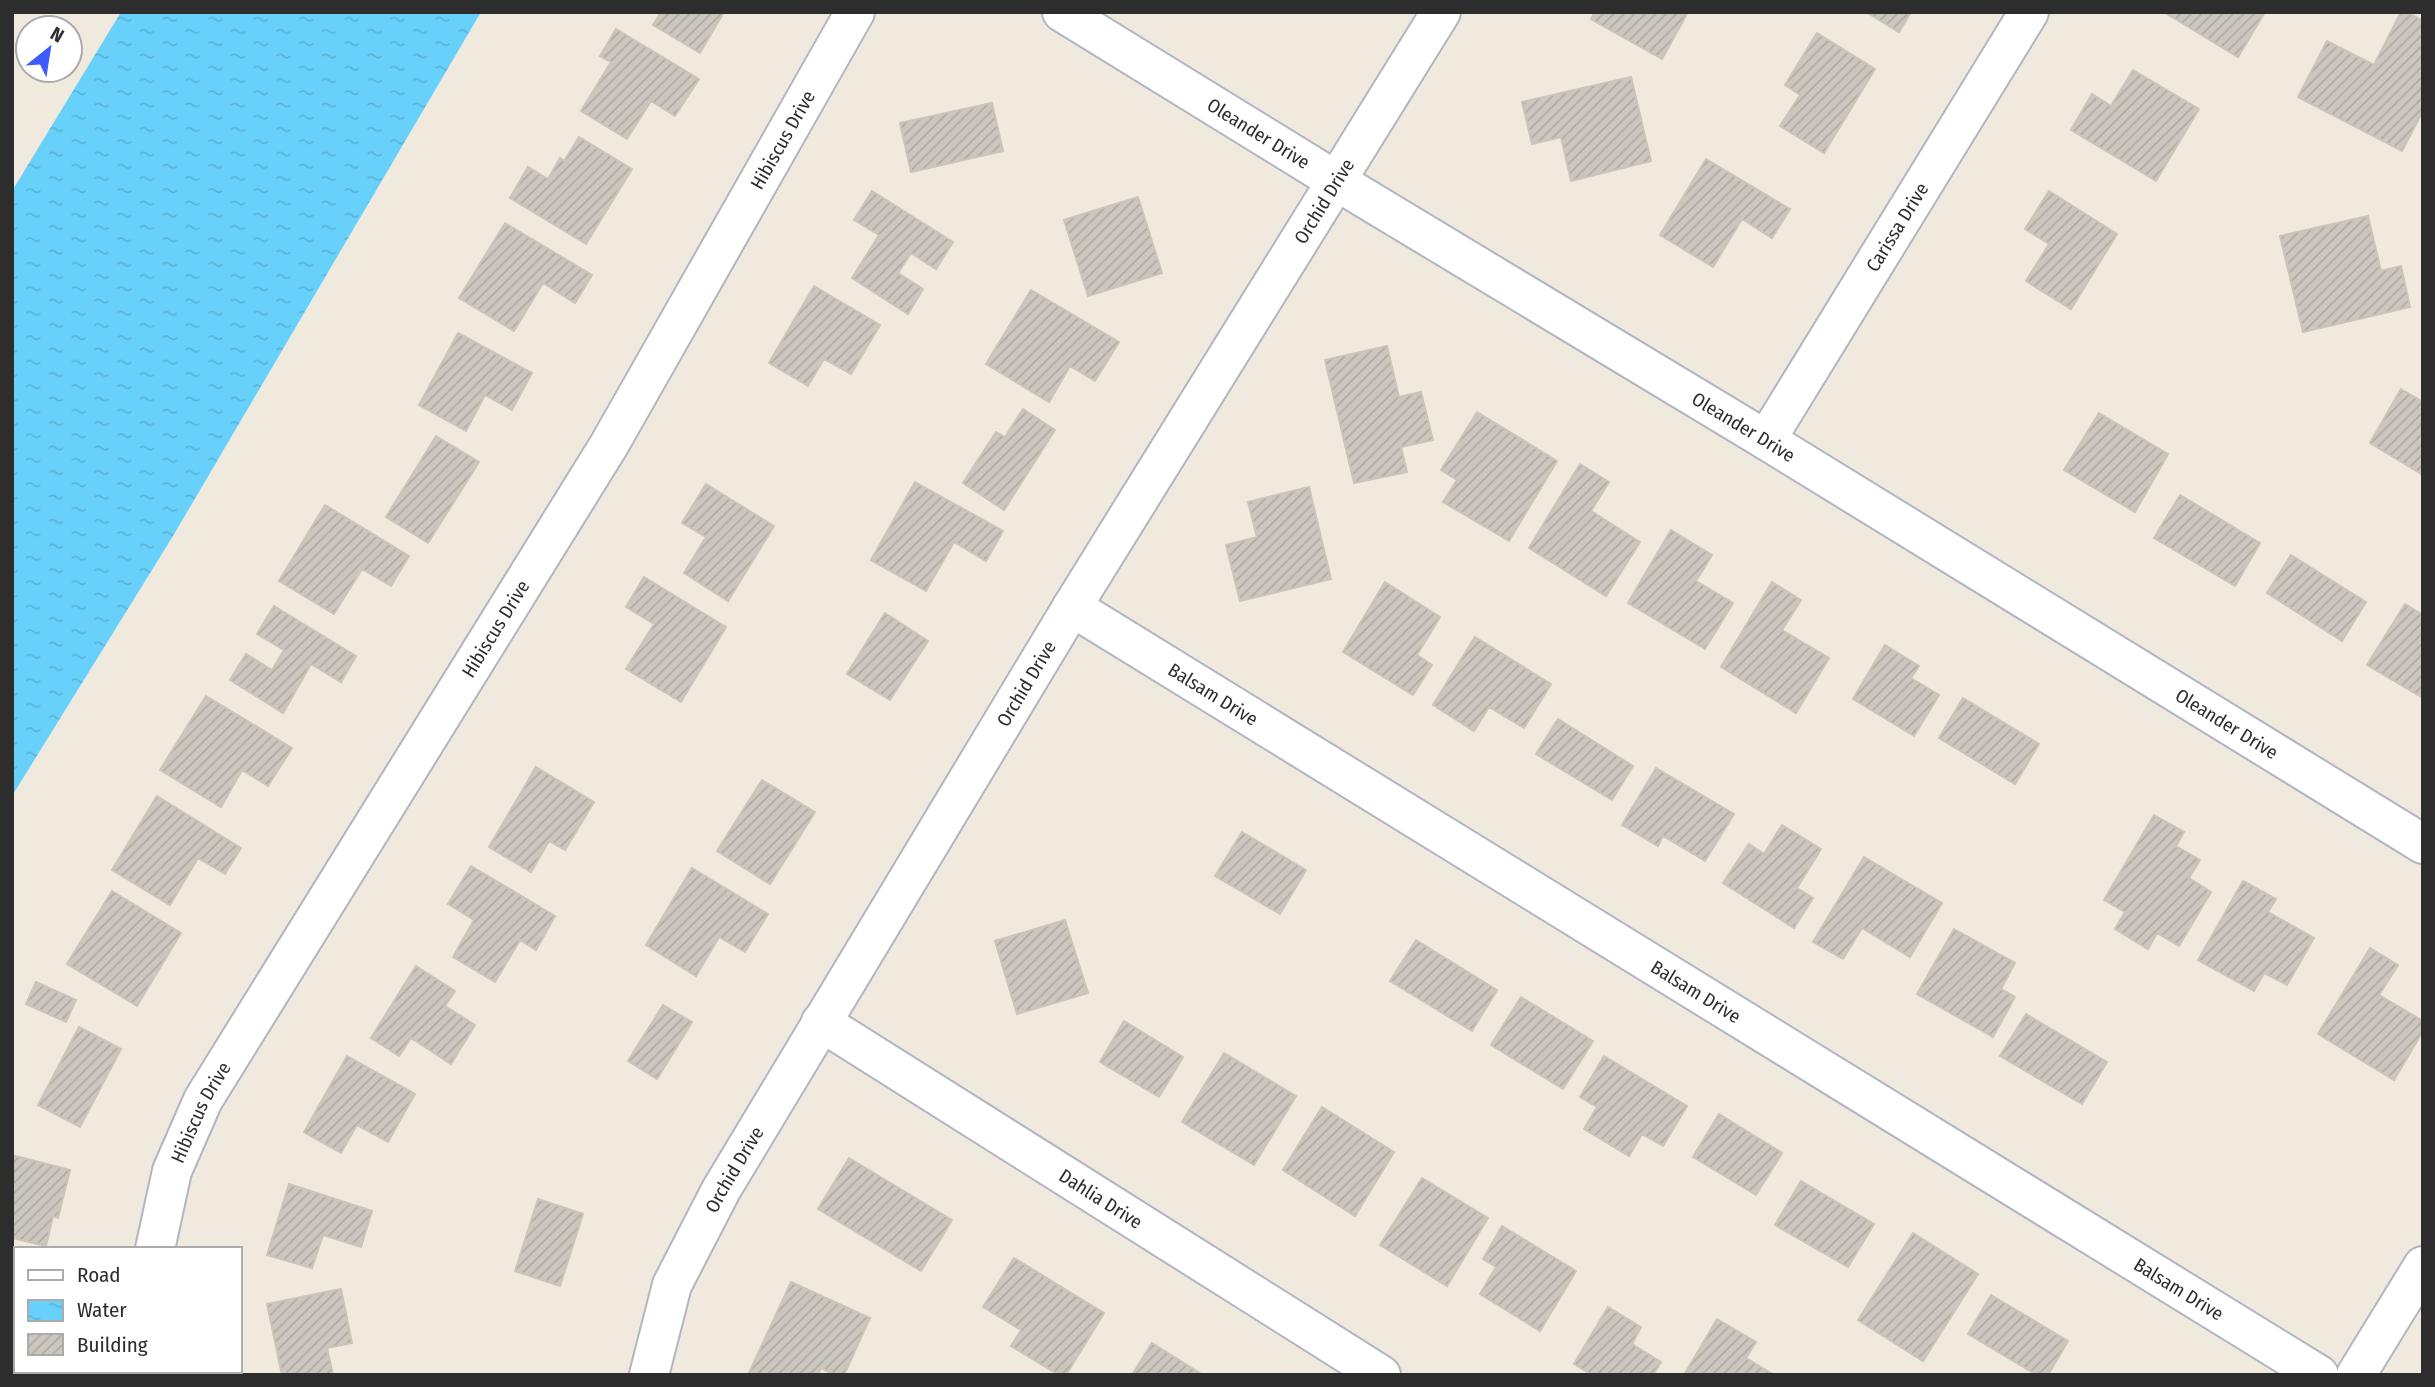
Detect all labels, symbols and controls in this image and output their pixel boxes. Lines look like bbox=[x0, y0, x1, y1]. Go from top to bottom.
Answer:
north arrow bbox=[14, 14, 84, 84]
text: N bbox=[47, 22, 68, 48]
street label: Hibiscus Drive bbox=[745, 86, 820, 193]
street label: Oleander Drive bbox=[1203, 93, 1314, 173]
street label: Orchid Drive bbox=[1289, 154, 1359, 248]
street label: Carissa Drive bbox=[1861, 178, 1933, 276]
street label: Oleander Drive bbox=[1688, 387, 1800, 467]
street label: Hibiscus Drive bbox=[456, 576, 534, 681]
street label: Orchid Drive bbox=[991, 636, 1061, 731]
street label: Balsam Drive bbox=[1164, 658, 1262, 730]
street label: Oleander Drive bbox=[2171, 683, 2283, 764]
street label: Balsam Drive bbox=[1647, 955, 1745, 1028]
street label: Hibiscus Drive bbox=[166, 1058, 235, 1166]
street label: Orchid Drive bbox=[700, 1122, 768, 1216]
street label: Dahlia Drive bbox=[1055, 1164, 1147, 1233]
legend bbox=[14, 1247, 242, 1373]
street label: Balsam Drive bbox=[2130, 1252, 2228, 1325]
text: Road bbox=[77, 1262, 121, 1288]
text: Water bbox=[77, 1297, 127, 1323]
text: Building bbox=[77, 1332, 148, 1358]

